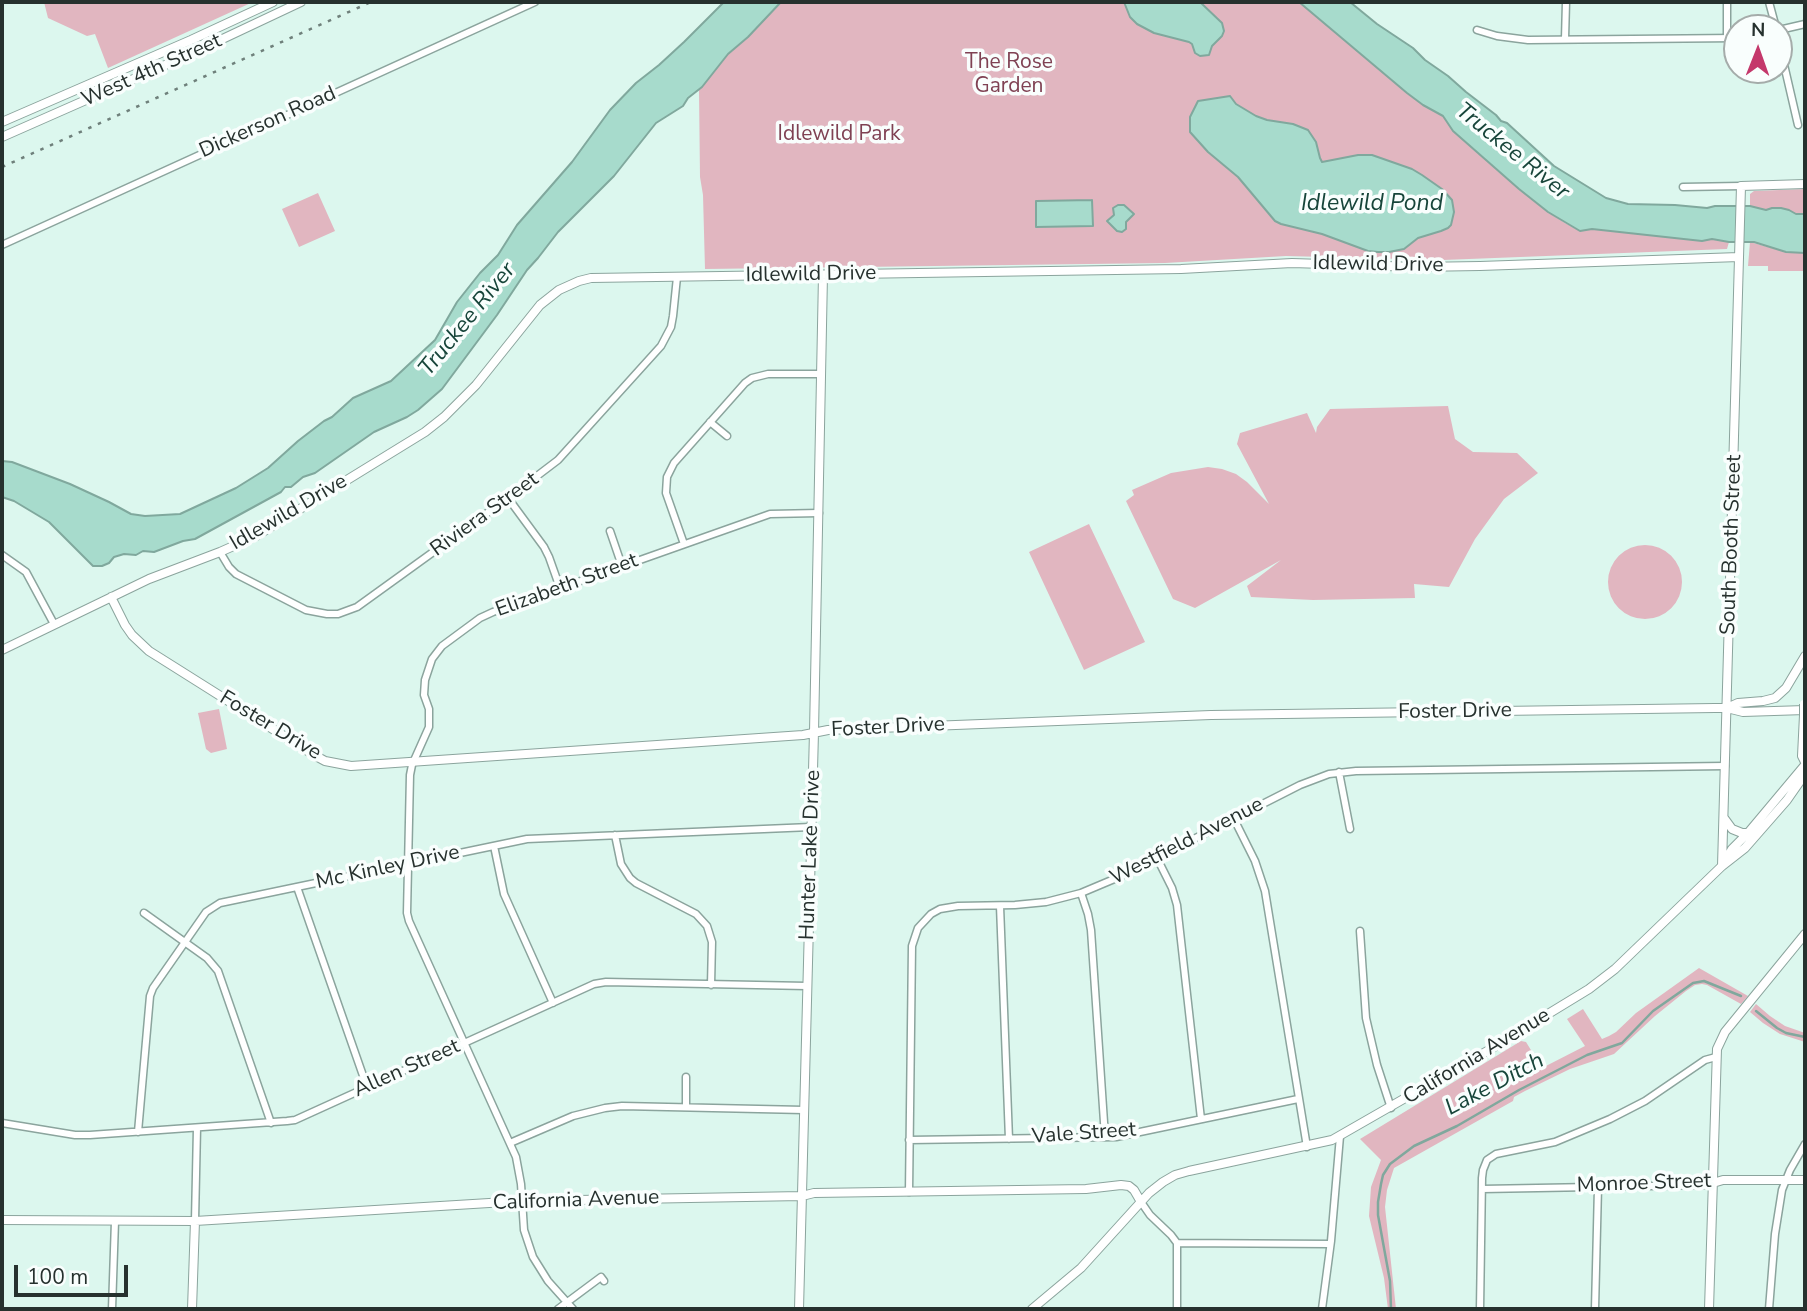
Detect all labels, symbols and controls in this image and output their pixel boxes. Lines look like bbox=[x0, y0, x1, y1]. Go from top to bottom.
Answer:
north arrow bbox=[1723, 14, 1793, 84]
text: N bbox=[1751, 17, 1766, 43]
street label: West 4th Street bbox=[78, 29, 226, 113]
park label: The Rose Garden bbox=[965, 50, 1053, 100]
street label: Dickerson Road bbox=[196, 82, 340, 164]
water label: Truckee River bbox=[1450, 98, 1574, 206]
park label: Idlewild Park bbox=[778, 122, 900, 148]
water label: Idlewild Pond bbox=[1301, 190, 1443, 218]
street label: Idlewild Drive bbox=[1312, 251, 1444, 279]
water label: Truckee River bbox=[414, 258, 522, 382]
street label: Idlewild Drive bbox=[745, 261, 877, 289]
street label: South Booth Street bbox=[1716, 454, 1748, 636]
street label: Riviera Street bbox=[426, 467, 544, 563]
street label: Idlewild Drive bbox=[226, 469, 352, 557]
street label: Elizabeth Street bbox=[492, 549, 642, 623]
street label: Foster Drive bbox=[215, 686, 325, 766]
street label: Foster Drive bbox=[1398, 698, 1512, 726]
street label: Foster Drive bbox=[830, 712, 946, 744]
street label: Hunter Lake Drive bbox=[795, 770, 827, 940]
street label: Westfield Avenue bbox=[1106, 793, 1268, 891]
street label: Mc Kinley Drive bbox=[314, 840, 462, 896]
street label: California Avenue bbox=[1399, 1003, 1555, 1111]
street label: Allen Street bbox=[350, 1034, 464, 1104]
water label: Lake Ditch bbox=[1441, 1047, 1549, 1123]
street label: Vale Street bbox=[1031, 1118, 1137, 1150]
street label: Monroe Street bbox=[1576, 1169, 1712, 1199]
street label: California Avenue bbox=[492, 1185, 660, 1217]
scale bar bbox=[18, 1252, 131, 1296]
text: 100 m bbox=[27, 1263, 88, 1291]

